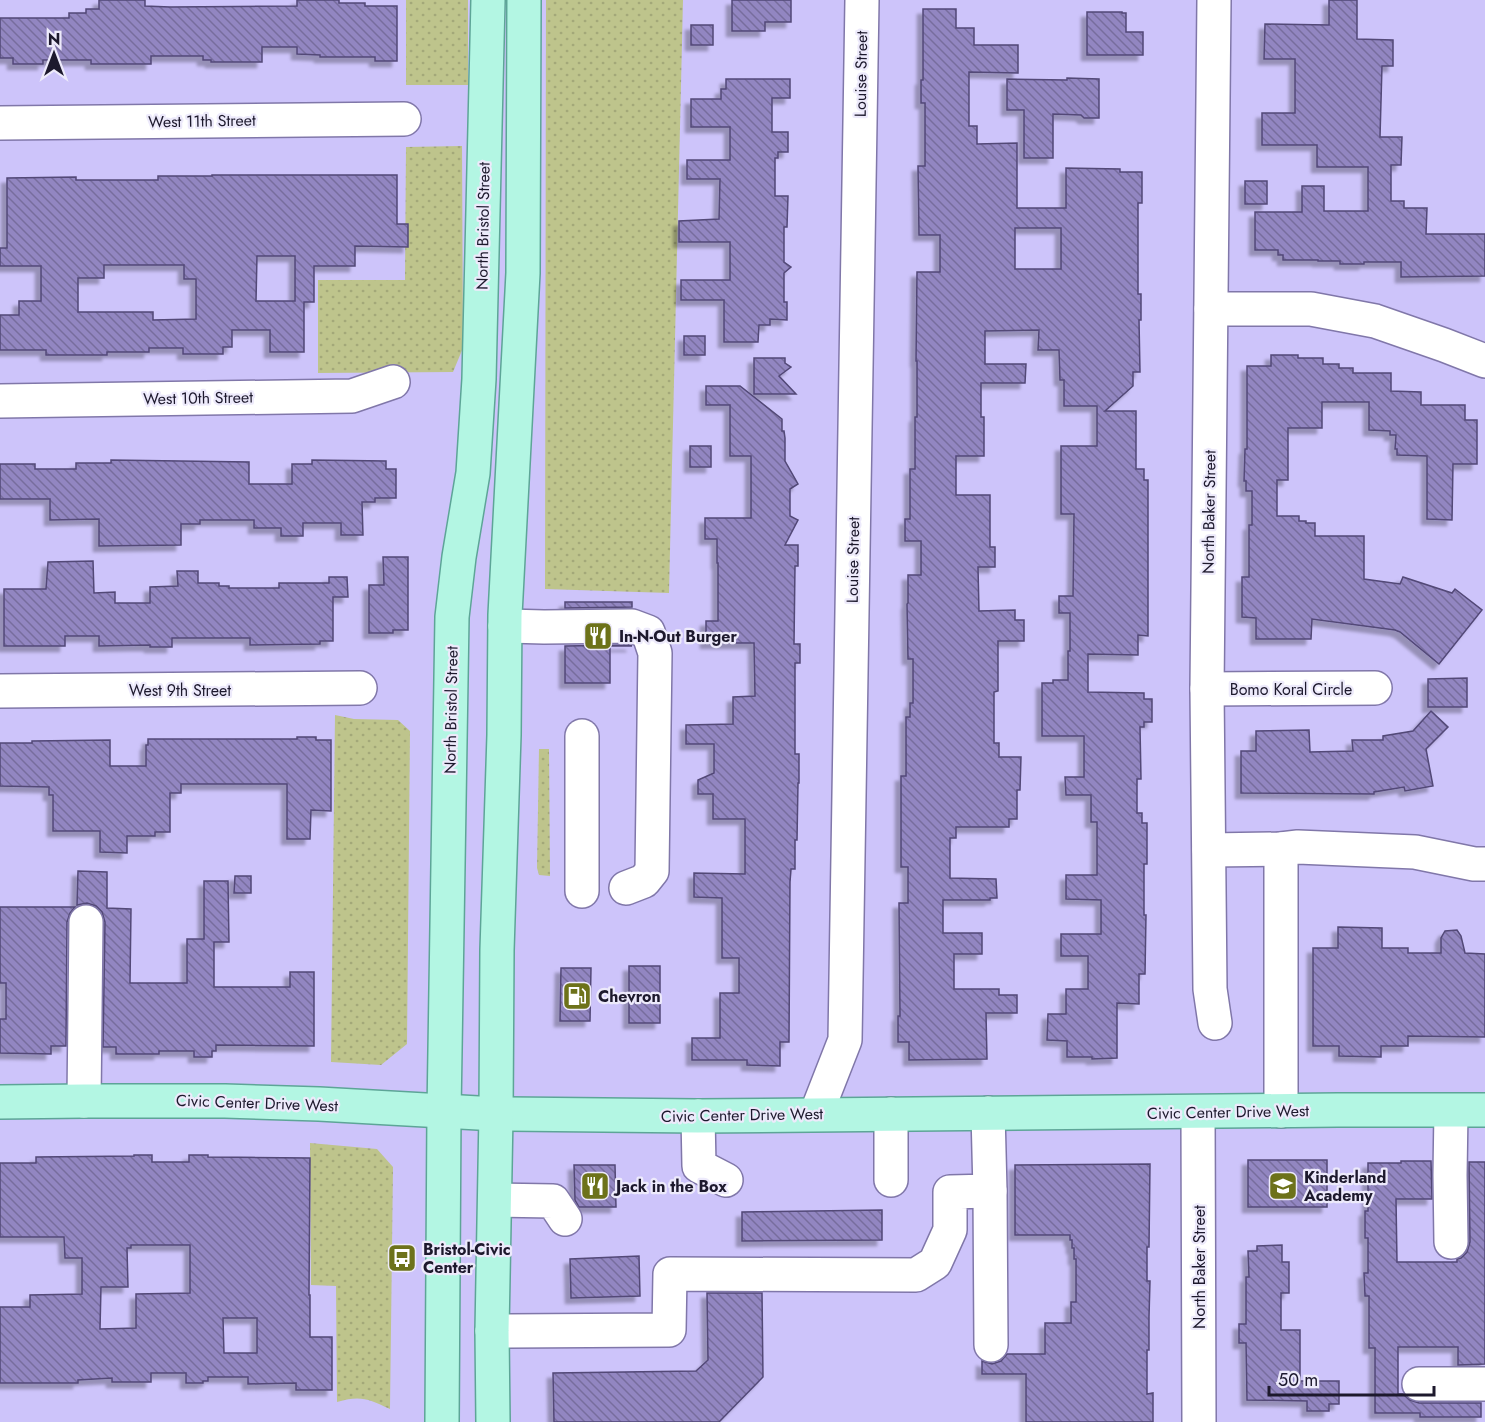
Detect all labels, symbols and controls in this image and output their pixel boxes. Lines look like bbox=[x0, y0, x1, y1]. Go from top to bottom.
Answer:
north arrow bbox=[24, 24, 84, 84]
text: N bbox=[48, 28, 60, 51]
street label: Louise Street bbox=[849, 31, 873, 117]
street label: West 11th Street bbox=[148, 109, 256, 133]
street label: North Bristol Street bbox=[470, 162, 496, 290]
street label: West 10th Street bbox=[143, 386, 253, 410]
street label: North Baker Street bbox=[1196, 450, 1222, 574]
street label: Louise Street bbox=[841, 517, 865, 603]
restaurant icon: In-N-Out Burger bbox=[582, 620, 614, 652]
place label: In-N-Out Burger bbox=[619, 625, 737, 648]
street label: North Bristol Street bbox=[438, 646, 464, 774]
street label: Bomo Koral Circle bbox=[1230, 678, 1352, 701]
street label: West 9th Street bbox=[129, 679, 231, 702]
fuel station icon: Chevron bbox=[561, 980, 593, 1012]
place label: Chevron bbox=[598, 985, 661, 1008]
street label: Civic Center Drive West bbox=[176, 1089, 339, 1117]
street label: Civic Center Drive West bbox=[1147, 1099, 1309, 1125]
street label: Civic Center Drive West bbox=[661, 1102, 823, 1128]
place label: Kinderland Academy bbox=[1303, 1166, 1386, 1207]
restaurant icon: Jack in the Box bbox=[579, 1170, 611, 1202]
school or university icon: Kinderland Academy bbox=[1267, 1170, 1299, 1202]
place label: Jack in the Box bbox=[613, 1175, 727, 1198]
street label: North Baker Street bbox=[1188, 1205, 1211, 1329]
place label: Bristol-Civic Center bbox=[423, 1238, 511, 1279]
bus stop icon: Bristol-Civic Center bbox=[386, 1242, 418, 1274]
scale bar bbox=[1269, 1359, 1434, 1397]
text: 50 m bbox=[1278, 1367, 1318, 1393]

